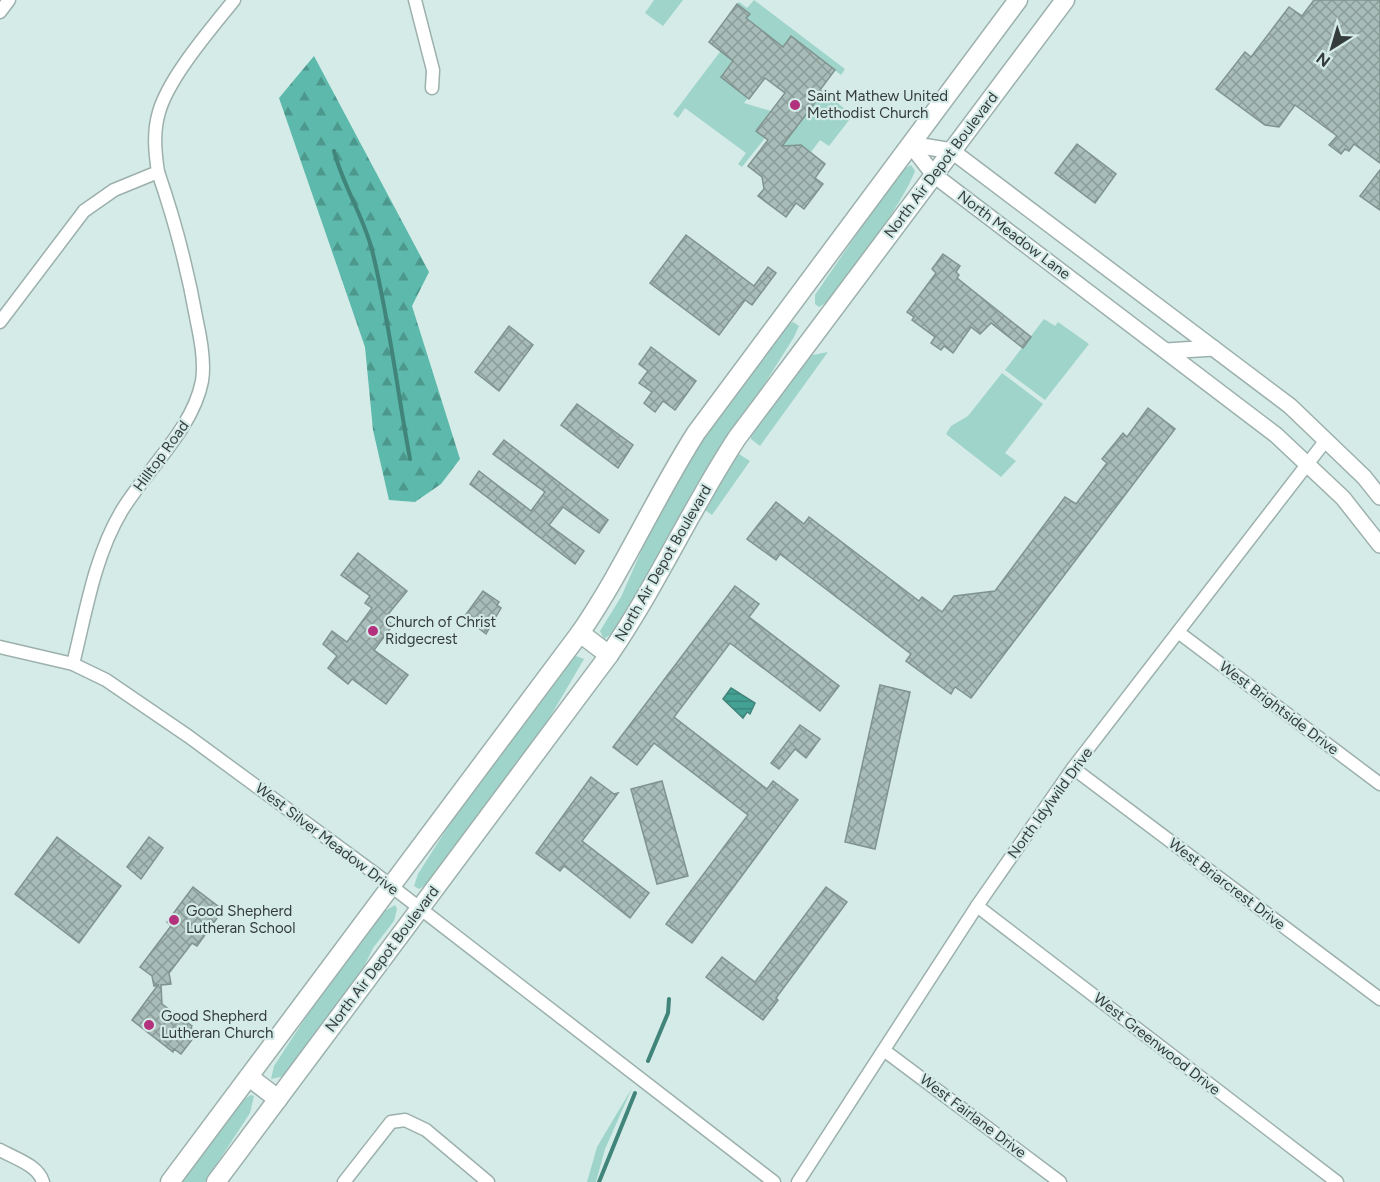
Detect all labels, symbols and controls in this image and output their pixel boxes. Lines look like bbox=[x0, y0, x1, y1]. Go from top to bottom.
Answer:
north arrow bbox=[1302, 18, 1362, 78]
text: N bbox=[1313, 48, 1334, 71]
place label: Saint Mathew United Methodist Church bbox=[807, 87, 948, 122]
street label: North Air Depot Boulevard bbox=[880, 89, 1002, 241]
marker: Saint Mathew United Methodist Church bbox=[788, 98, 802, 112]
street label: North Meadow Lane bbox=[954, 187, 1074, 283]
street label: Hilltop Road bbox=[129, 417, 193, 495]
street label: North Air Depot Boulevard bbox=[611, 482, 715, 644]
place label: Church of Christ Ridgecrest bbox=[385, 613, 496, 648]
marker: Church of Christ Ridgecrest bbox=[366, 624, 380, 638]
street label: West Brightside Drive bbox=[1216, 657, 1342, 759]
street label: North Idylwild Drive bbox=[1004, 744, 1096, 862]
street label: West Silver Meadow Drive bbox=[252, 779, 402, 899]
street label: West Briarcrest Drive bbox=[1165, 834, 1289, 934]
street label: North Air Depot Boulevard bbox=[321, 883, 443, 1035]
place label: Good Shepherd Lutheran School bbox=[186, 902, 296, 937]
marker: Good Shepherd Lutheran School bbox=[167, 913, 181, 927]
street label: West Greenwood Drive bbox=[1090, 989, 1224, 1099]
place label: Good Shepherd Lutheran Church bbox=[161, 1007, 273, 1042]
marker: Good Shepherd Lutheran Church bbox=[142, 1018, 156, 1032]
street label: West Fairlane Drive bbox=[916, 1070, 1030, 1162]

